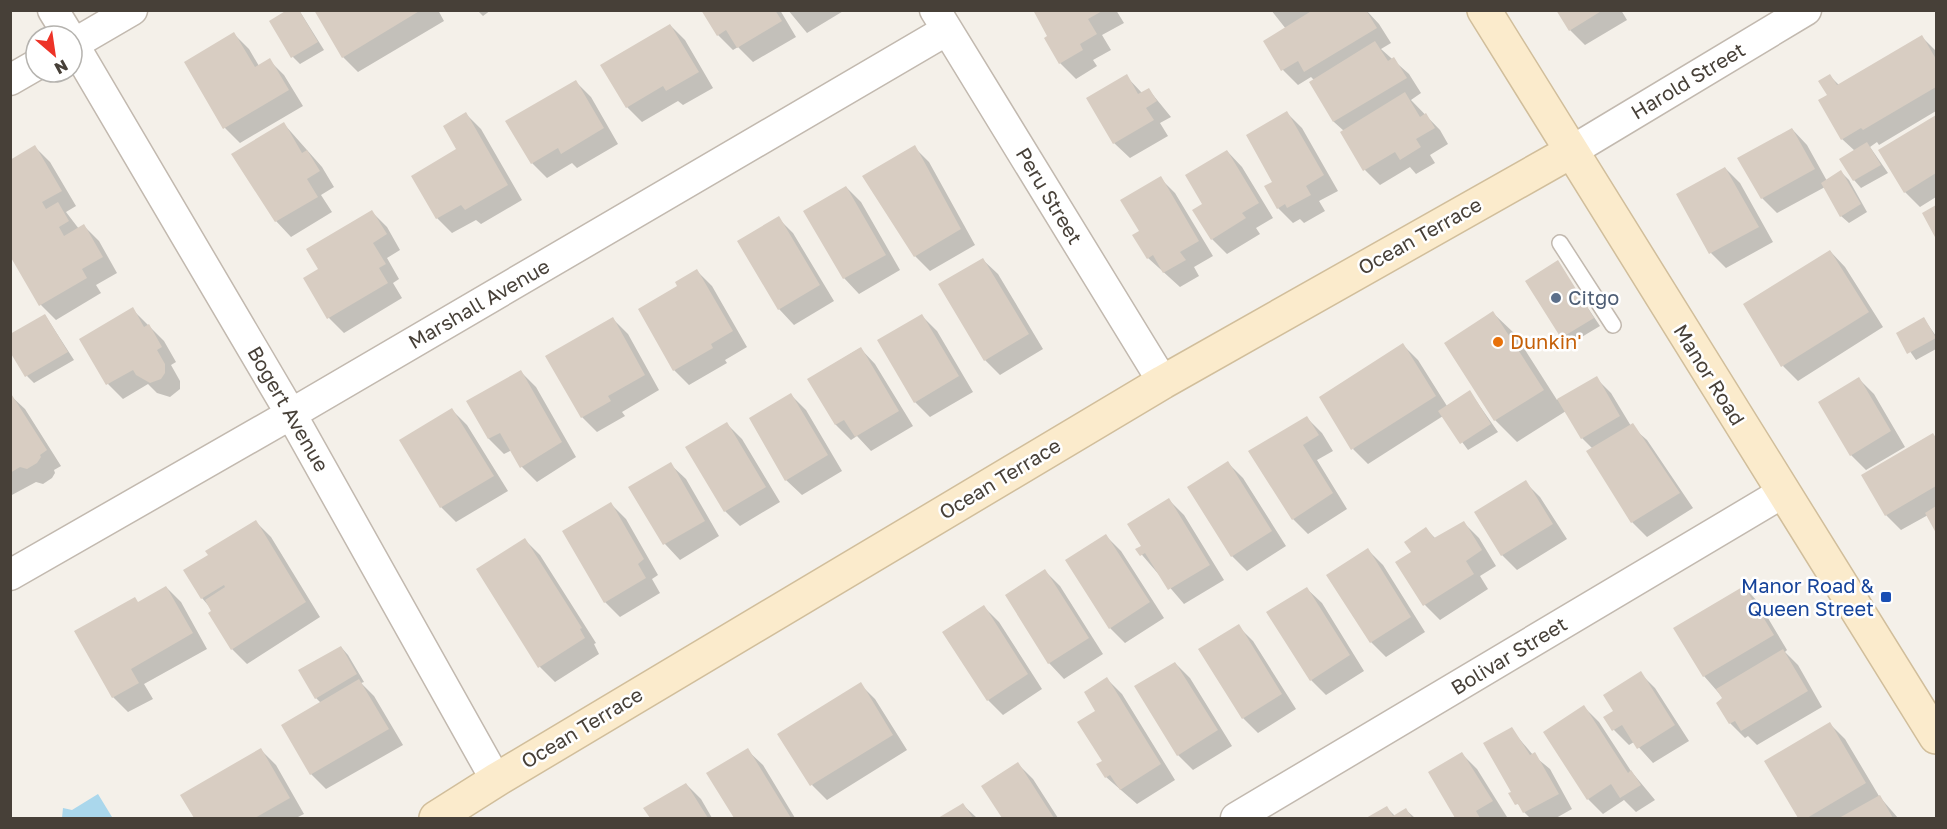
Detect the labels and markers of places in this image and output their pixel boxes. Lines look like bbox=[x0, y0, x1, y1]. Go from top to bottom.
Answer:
place label: Citgo bbox=[1568, 285, 1619, 309]
marker: Citgo bbox=[1549, 291, 1563, 305]
place label: Dunkin' bbox=[1510, 329, 1582, 353]
marker: Dunkin' bbox=[1491, 335, 1505, 349]
place label: Manor Road & Queen Street bbox=[1741, 573, 1875, 620]
marker: Manor Road & Queen Street bbox=[1879, 590, 1893, 604]

